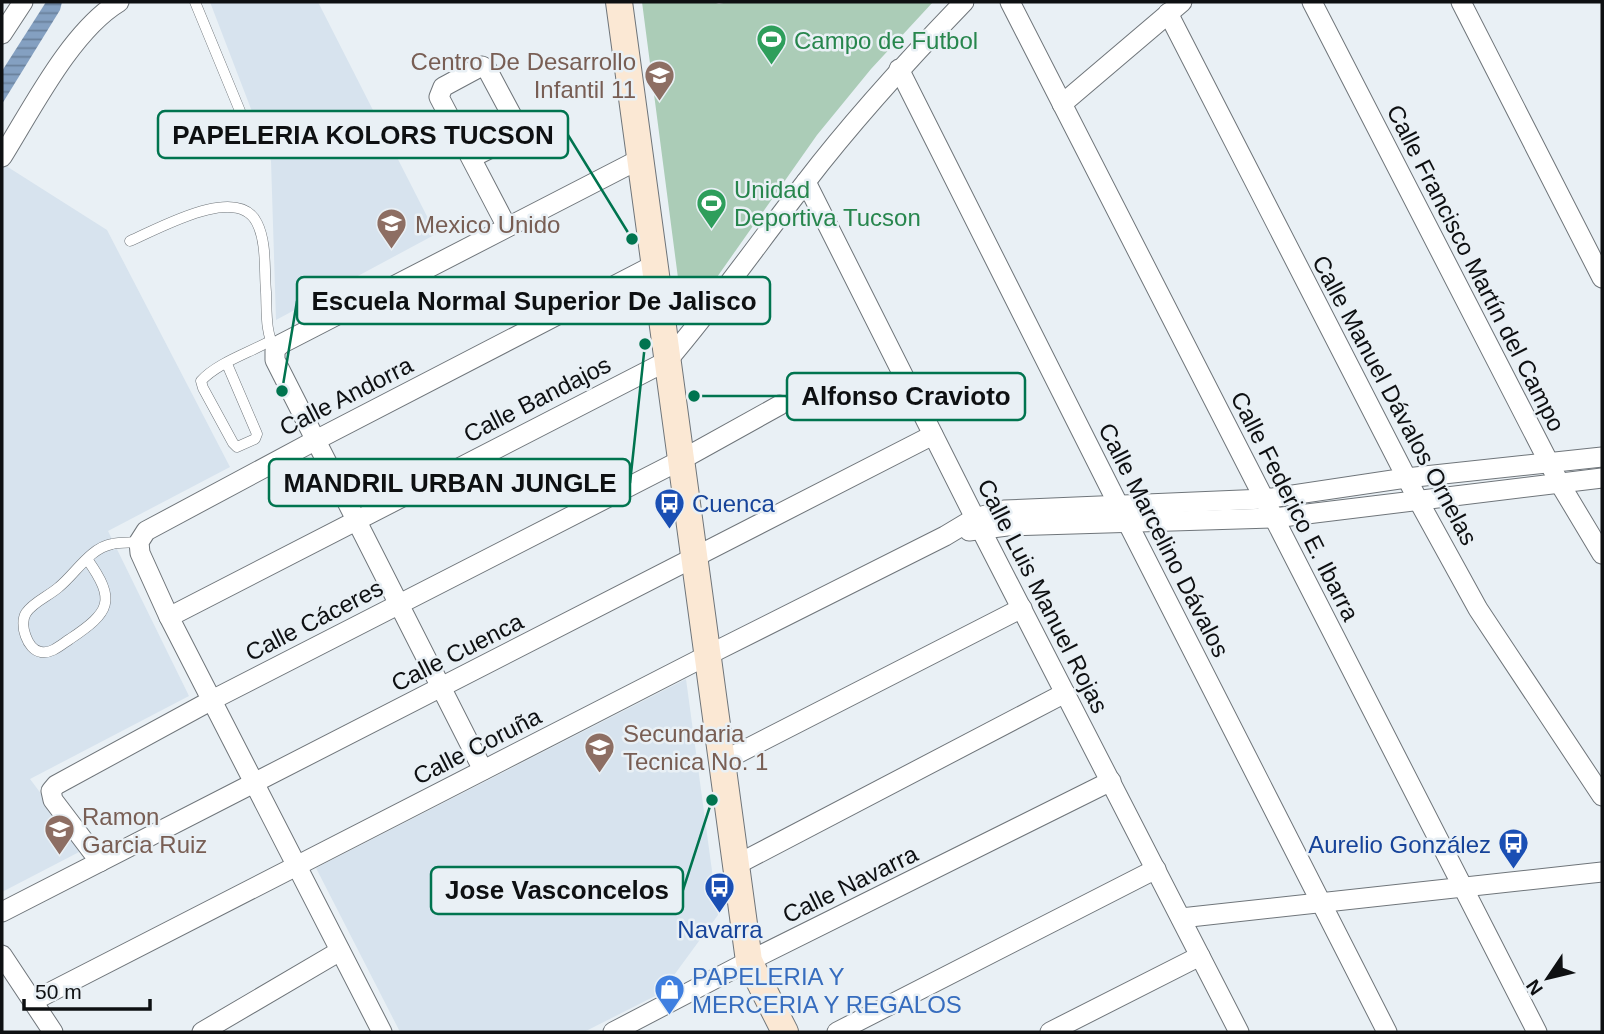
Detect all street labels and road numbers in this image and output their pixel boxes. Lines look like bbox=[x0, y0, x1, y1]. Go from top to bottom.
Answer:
street label: Calle Francisco Martín del Campo bbox=[1382, 100, 1570, 436]
street label: Calle Manuel Dávalos Ornelas bbox=[1307, 251, 1483, 549]
street label: Calle Bandajos bbox=[459, 350, 615, 448]
street label: Calle Andorra bbox=[275, 351, 417, 441]
street label: Calle Federico E. Ibarra bbox=[1225, 387, 1365, 626]
street label: Calle Marcelino Dávalos bbox=[1093, 419, 1235, 661]
street label: Calle Luis Manuel Rojas bbox=[972, 475, 1114, 717]
street label: Calle Cáceres bbox=[241, 574, 387, 666]
street label: Calle Cuenca bbox=[387, 607, 528, 697]
street label: Calle Coruña bbox=[408, 702, 546, 790]
street label: Calle Navarra bbox=[778, 839, 922, 928]

